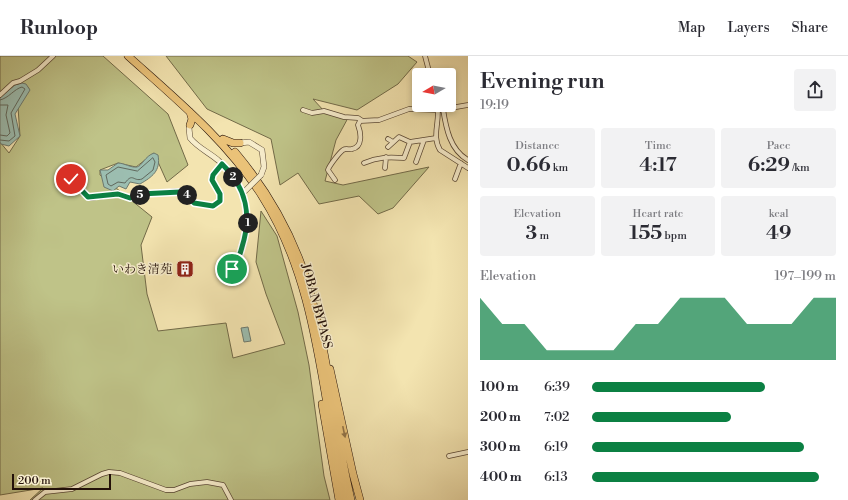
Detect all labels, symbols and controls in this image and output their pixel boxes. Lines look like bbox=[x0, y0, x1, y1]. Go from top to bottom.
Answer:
text: Runloop bbox=[20, 16, 98, 40]
text: Map bbox=[678, 19, 705, 37]
text: Layers bbox=[727, 19, 770, 37]
text: Share bbox=[792, 19, 828, 37]
north arrow bbox=[412, 68, 456, 112]
map controls bbox=[412, 68, 456, 112]
text: Evening run bbox=[480, 68, 605, 95]
button: share bbox=[794, 69, 836, 111]
text: 19:19 bbox=[480, 97, 509, 113]
text: Distance bbox=[515, 139, 560, 153]
text: Time bbox=[645, 139, 671, 153]
text: Pace bbox=[767, 139, 790, 153]
text: 0.66 bbox=[506, 153, 551, 178]
text: 4:17 bbox=[639, 153, 677, 178]
text: 6:29 bbox=[748, 153, 790, 178]
text: km bbox=[551, 161, 568, 175]
text: /km bbox=[790, 161, 810, 175]
pin bbox=[54, 162, 88, 196]
pin: 2 bbox=[223, 167, 243, 187]
icon: check bbox=[60, 168, 82, 190]
text: 2 bbox=[230, 170, 236, 184]
pin: 5 bbox=[130, 185, 150, 205]
pin: 4 bbox=[177, 185, 197, 205]
text: 5 bbox=[137, 188, 143, 202]
text: 4 bbox=[183, 188, 191, 202]
text: Elevation bbox=[514, 207, 561, 221]
text: Heart rate bbox=[633, 207, 683, 221]
text: kcal bbox=[769, 207, 789, 221]
pin: 1 bbox=[238, 213, 258, 233]
text: 1 bbox=[245, 216, 251, 230]
text: 3 bbox=[526, 221, 537, 246]
text: 155 bbox=[629, 221, 662, 246]
text: 49 bbox=[766, 221, 791, 246]
text: m bbox=[537, 229, 549, 243]
text: bpm bbox=[662, 229, 687, 243]
pin bbox=[215, 252, 249, 286]
icon: arrive bbox=[221, 258, 243, 280]
building icon: いわき清苑 bbox=[175, 259, 195, 279]
street label: JOBAN BYPASS bbox=[298, 261, 335, 350]
place label: いわき清苑 bbox=[112, 262, 172, 277]
text: Elevation bbox=[480, 268, 536, 284]
text: 197–199 m bbox=[774, 268, 836, 284]
text: 100 m bbox=[480, 379, 519, 395]
text: 6:39 bbox=[544, 379, 570, 395]
text: 200 m bbox=[480, 409, 521, 425]
text: 7:02 bbox=[544, 409, 569, 425]
one-way arrow bbox=[341, 426, 347, 438]
text: 300 m bbox=[480, 439, 521, 455]
text: 6:19 bbox=[544, 439, 568, 455]
text: 400 m bbox=[480, 469, 522, 485]
text: 6:13 bbox=[544, 469, 568, 485]
scale bar bbox=[12, 472, 111, 491]
text: 200 m bbox=[18, 474, 51, 488]

